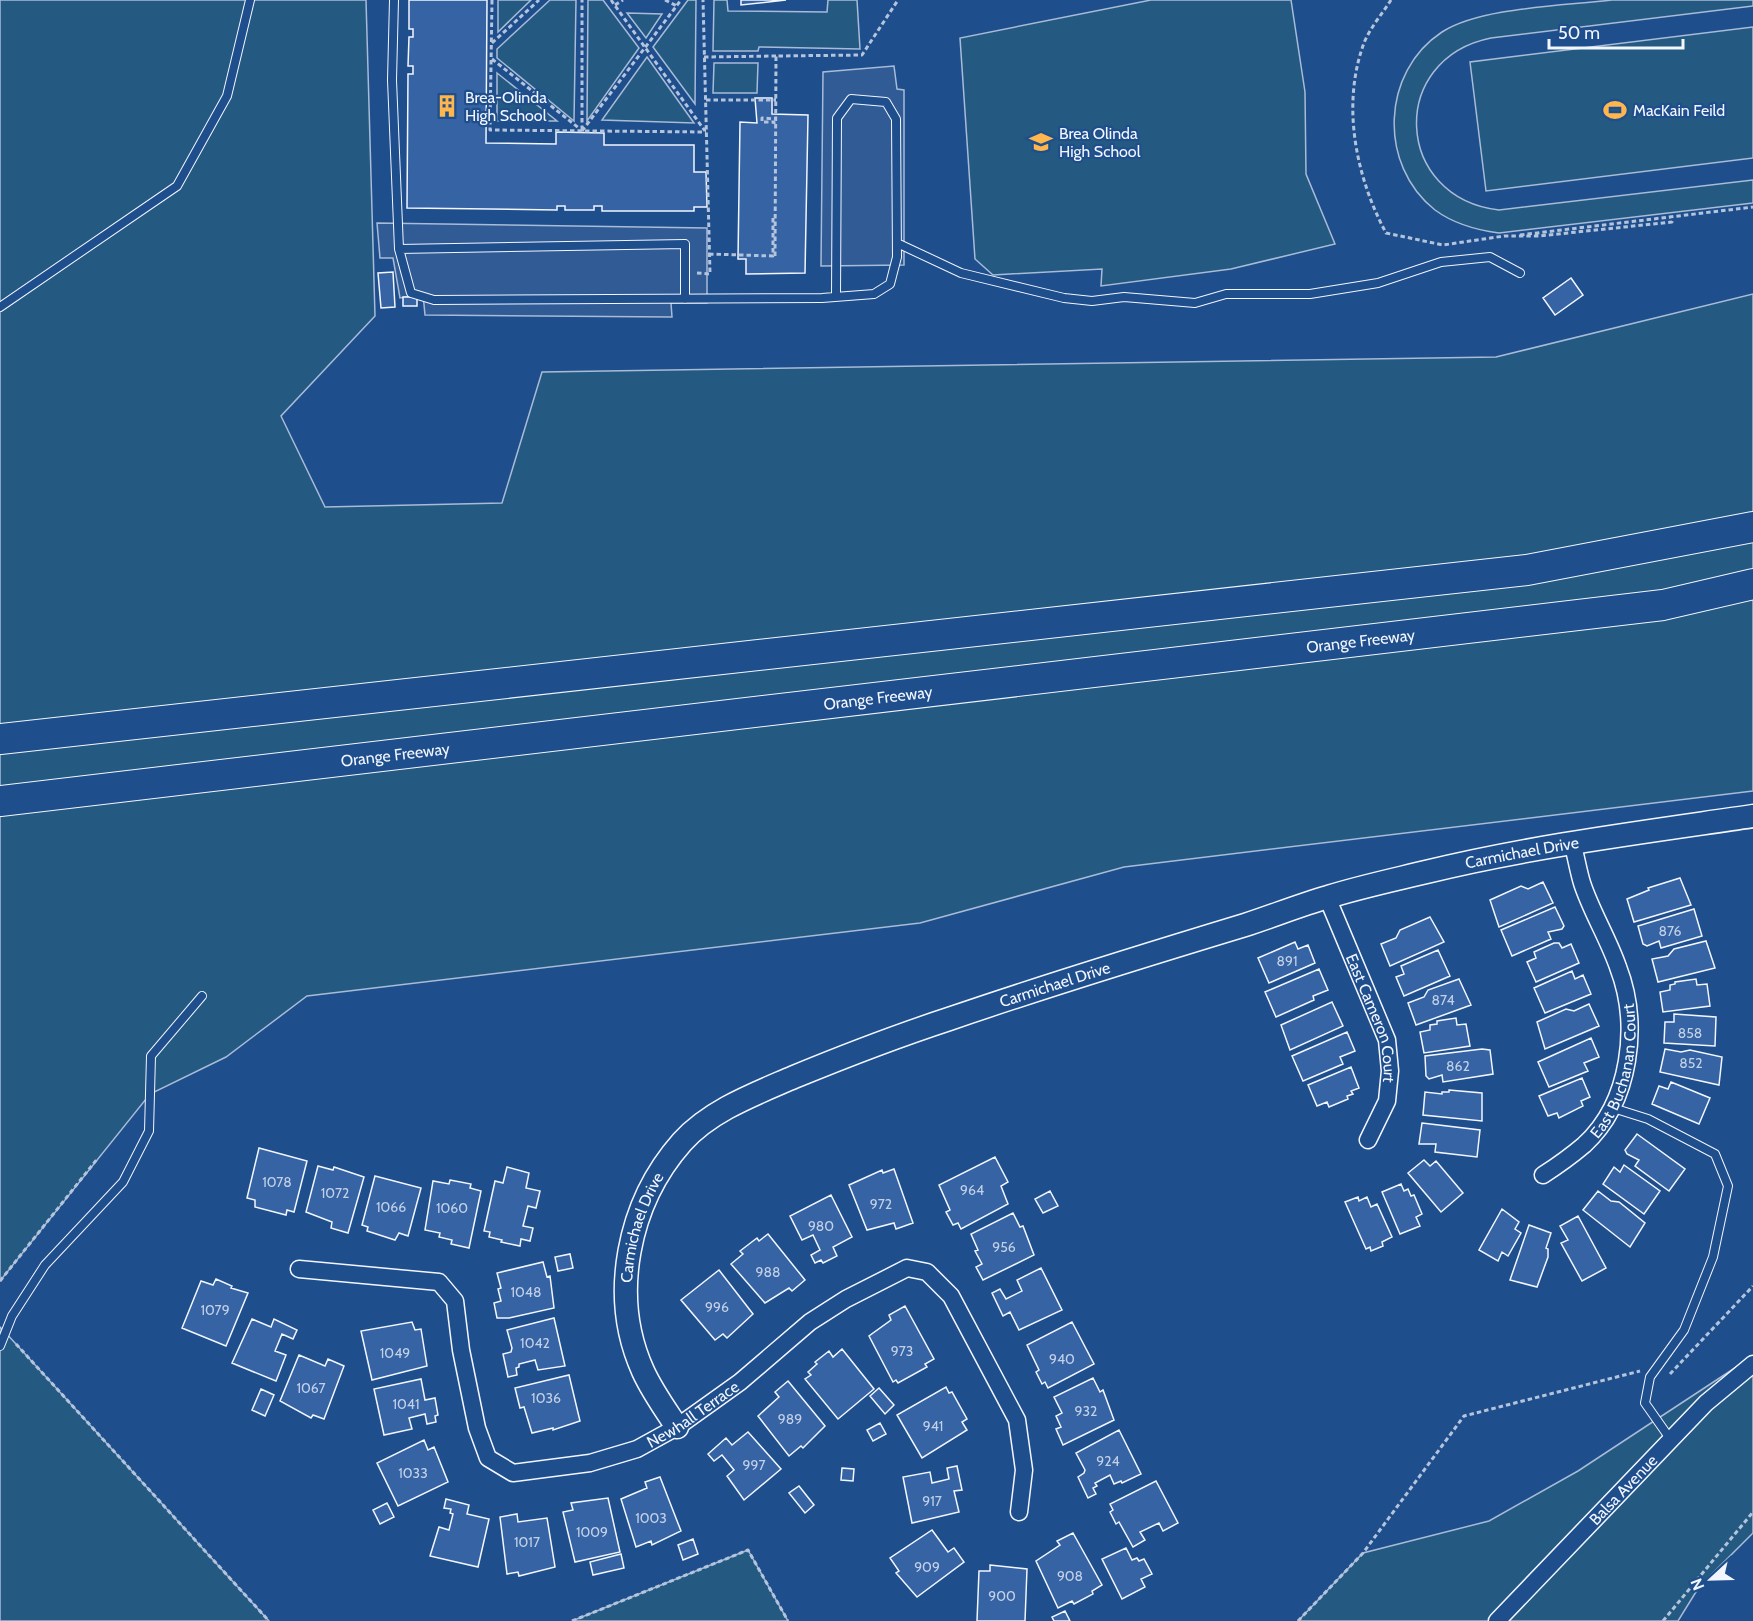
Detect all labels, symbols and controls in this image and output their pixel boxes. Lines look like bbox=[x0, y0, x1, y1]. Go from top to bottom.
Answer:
scale bar bbox=[1549, 12, 1682, 50]
text: 50 m bbox=[1558, 22, 1600, 44]
place label: Brea-Olinda High School bbox=[465, 88, 547, 125]
building icon: Brea-Olinda High School bbox=[434, 93, 460, 119]
sports icon: MacKain Feild bbox=[1602, 97, 1628, 123]
place label: MacKain Feild bbox=[1633, 101, 1725, 120]
place label: Brea Olinda High School bbox=[1059, 124, 1141, 161]
school or university icon: Brea Olinda High School bbox=[1028, 129, 1054, 155]
street label: Orange Freeway bbox=[1305, 625, 1416, 657]
street label: Orange Freeway bbox=[822, 682, 933, 714]
street label: Orange Freeway bbox=[340, 739, 451, 771]
street label: Carmichael Drive bbox=[1463, 833, 1580, 873]
house number: 876 bbox=[1658, 922, 1682, 940]
street label: East Cameron Court bbox=[1342, 951, 1399, 1084]
house number: 891 bbox=[1277, 952, 1298, 970]
street label: Carmichael Drive bbox=[997, 958, 1113, 1011]
house number: 874 bbox=[1431, 991, 1455, 1009]
street label: East Buchanan Court bbox=[1586, 1002, 1639, 1142]
house number: 858 bbox=[1678, 1024, 1702, 1042]
house number: 852 bbox=[1679, 1054, 1703, 1072]
house number: 862 bbox=[1446, 1057, 1470, 1075]
street label: Carmichael Drive bbox=[617, 1169, 668, 1283]
house number: 1078 bbox=[262, 1173, 292, 1191]
house number: 964 bbox=[960, 1181, 984, 1199]
house number: 1072 bbox=[321, 1184, 349, 1202]
house number: 972 bbox=[870, 1195, 892, 1213]
house number: 1066 bbox=[376, 1198, 406, 1216]
house number: 1060 bbox=[436, 1199, 468, 1217]
house number: 980 bbox=[808, 1217, 834, 1235]
house number: 956 bbox=[992, 1238, 1016, 1256]
house number: 988 bbox=[756, 1263, 780, 1281]
house number: 1048 bbox=[511, 1283, 541, 1301]
house number: 996 bbox=[705, 1298, 729, 1316]
house number: 1079 bbox=[200, 1301, 230, 1319]
house number: 1042 bbox=[520, 1334, 550, 1352]
house number: 973 bbox=[891, 1342, 913, 1360]
house number: 1049 bbox=[380, 1344, 410, 1362]
house number: 940 bbox=[1049, 1350, 1075, 1368]
street label: Newhall Terrace bbox=[643, 1377, 743, 1452]
house number: 1067 bbox=[296, 1379, 326, 1397]
house number: 1036 bbox=[531, 1389, 561, 1407]
house number: 1041 bbox=[393, 1395, 420, 1413]
house number: 932 bbox=[1075, 1402, 1097, 1420]
house number: 989 bbox=[778, 1410, 802, 1428]
house number: 941 bbox=[923, 1417, 943, 1435]
street label: Balsa Avenue bbox=[1585, 1451, 1661, 1529]
house number: 924 bbox=[1096, 1452, 1120, 1470]
house number: 997 bbox=[743, 1456, 765, 1474]
house number: 1033 bbox=[398, 1464, 428, 1482]
house number: 917 bbox=[922, 1492, 942, 1510]
house number: 1003 bbox=[635, 1509, 667, 1527]
house number: 1009 bbox=[576, 1523, 608, 1541]
house number: 1017 bbox=[514, 1533, 540, 1551]
north arrow bbox=[1681, 1549, 1741, 1609]
house number: 909 bbox=[914, 1558, 940, 1576]
house number: 908 bbox=[1057, 1567, 1083, 1585]
text: N bbox=[1687, 1576, 1708, 1593]
house number: 900 bbox=[988, 1587, 1016, 1605]

